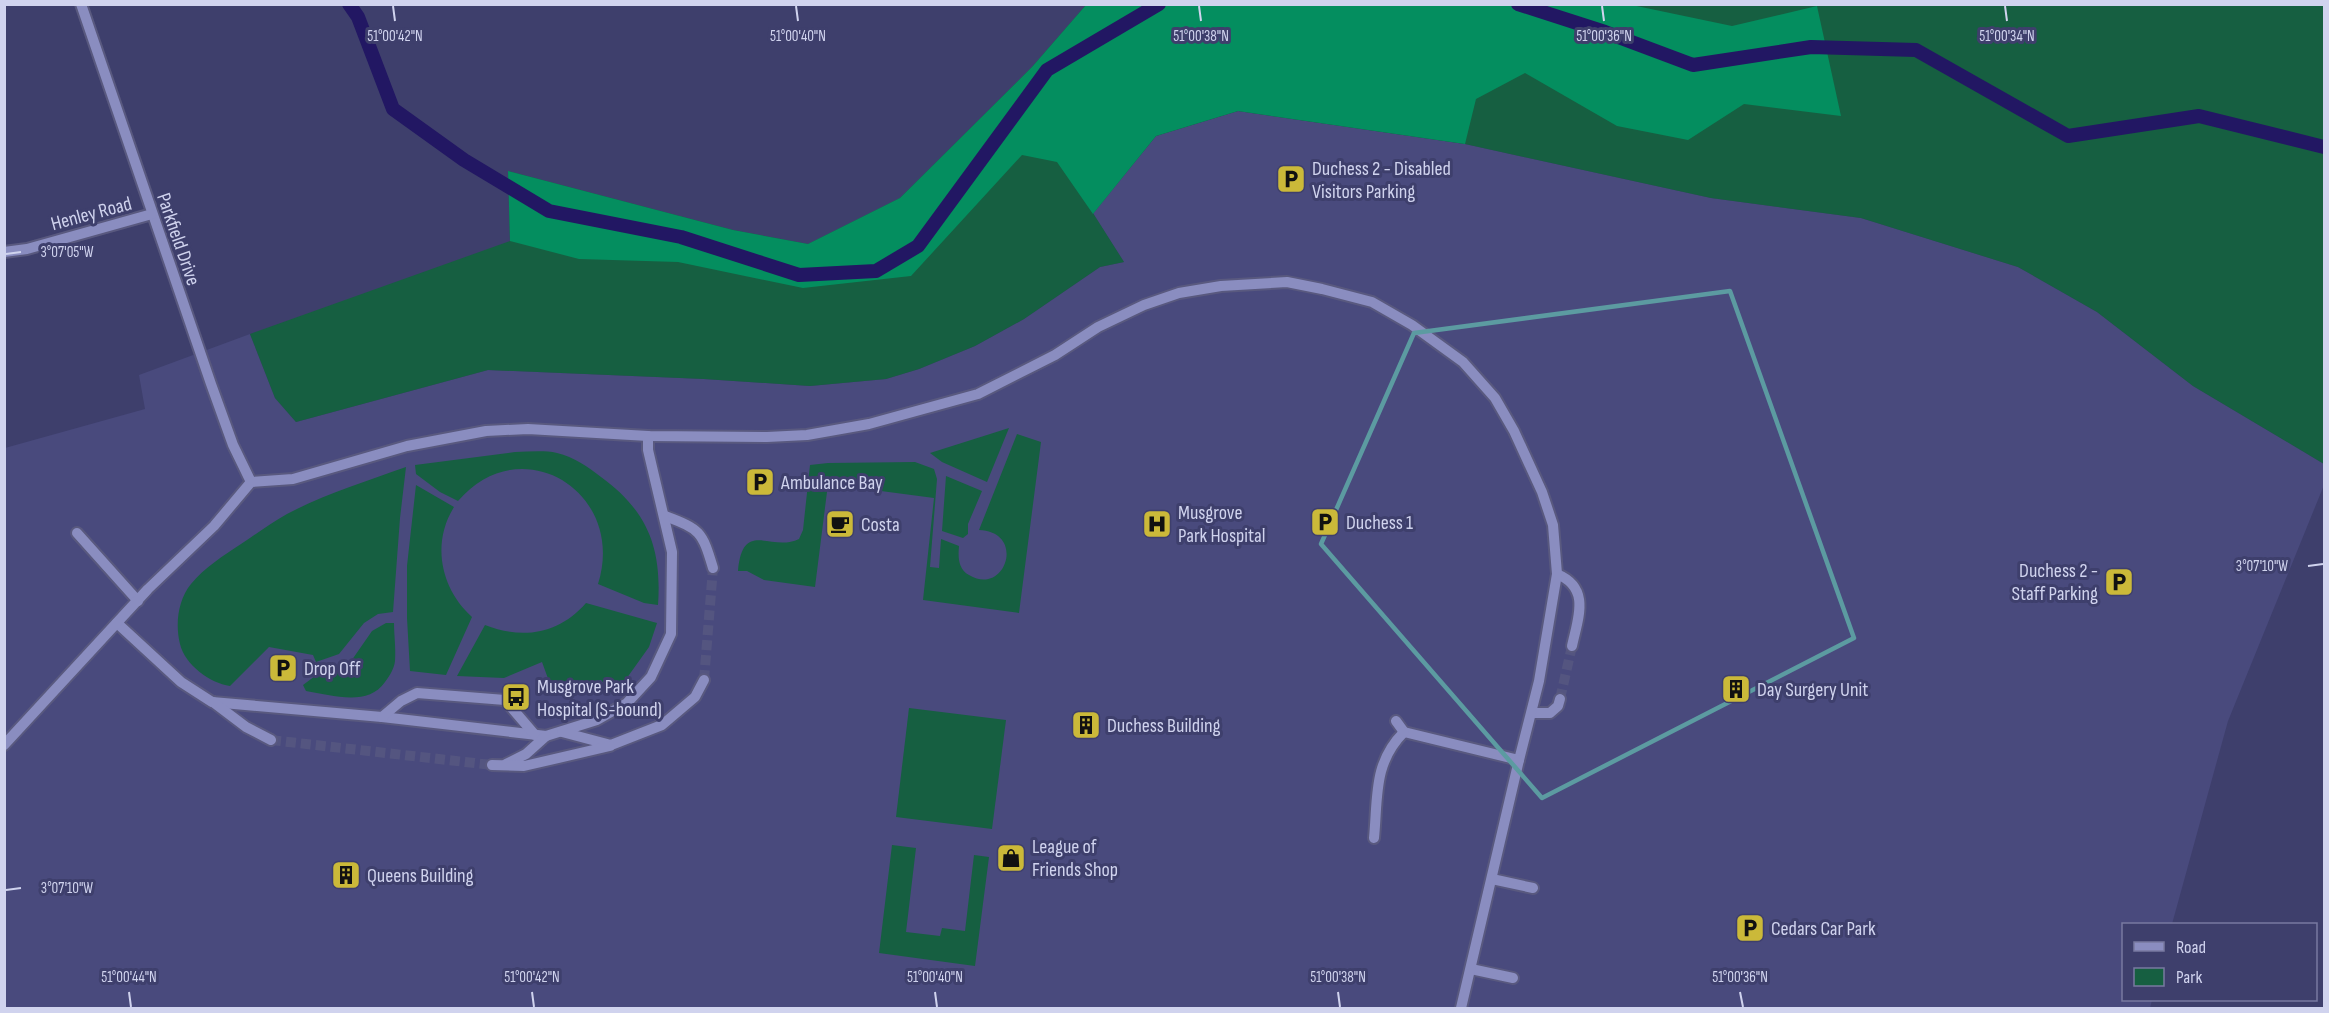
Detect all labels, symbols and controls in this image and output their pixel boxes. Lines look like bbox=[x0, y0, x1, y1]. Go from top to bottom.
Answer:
text: 51°00'42"N bbox=[367, 27, 423, 46]
text: 51°00'40"N bbox=[770, 27, 826, 46]
text: 51°00'38"N bbox=[1173, 27, 1229, 46]
text: 51°00'36"N bbox=[1576, 27, 1632, 46]
text: 51°00'34"N bbox=[1979, 27, 2035, 46]
place label: Duchess 2 - Disabled Visitors Parking bbox=[1312, 157, 1451, 204]
parking icon: Duchess 2 - Disabled Visitors Parking bbox=[1275, 163, 1307, 195]
street label: Parkfield Drive bbox=[151, 190, 205, 289]
street label: Henley Road bbox=[48, 192, 134, 236]
text: 3°07'05"W bbox=[40, 243, 94, 262]
parking icon: Ambulance Bay bbox=[744, 466, 776, 498]
place label: Ambulance Bay bbox=[780, 471, 883, 495]
place label: Musgrove Park Hospital bbox=[1178, 501, 1266, 548]
parking icon: Duchess 1 bbox=[1309, 506, 1341, 538]
cafe icon: Costa bbox=[824, 508, 856, 540]
hospital icon: Musgrove Park Hospital bbox=[1141, 508, 1173, 540]
place label: Duchess 1 bbox=[1346, 511, 1413, 535]
place label: Costa bbox=[861, 513, 900, 537]
text: 3°07'10"W bbox=[2236, 557, 2288, 576]
place label: Duchess 2 - Staff Parking bbox=[2012, 559, 2098, 606]
parking icon: Duchess 2 - Staff Parking bbox=[2103, 566, 2135, 598]
parking icon: Drop Off bbox=[267, 652, 299, 684]
place label: Drop Off bbox=[304, 657, 361, 681]
building icon: Day Surgery Unit bbox=[1720, 673, 1752, 705]
place label: Musgrove Park Hospital (S-bound) bbox=[537, 675, 662, 722]
place label: Day Surgery Unit bbox=[1757, 678, 1868, 702]
bus stop icon: Musgrove Park Hospital (S-bound) bbox=[500, 681, 532, 713]
building icon: Duchess Building bbox=[1070, 709, 1102, 741]
place label: Duchess Building bbox=[1107, 714, 1220, 738]
place label: League of Friends Shop bbox=[1032, 835, 1118, 882]
shop icon: League of Friends Shop bbox=[995, 842, 1027, 874]
building icon: Queens Building bbox=[330, 859, 362, 891]
place label: Queens Building bbox=[367, 864, 474, 888]
text: 3°07'10"W bbox=[41, 879, 93, 898]
parking icon: Cedars Car Park bbox=[1734, 912, 1766, 944]
place label: Cedars Car Park bbox=[1771, 917, 1876, 941]
legend bbox=[2122, 923, 2317, 1001]
text: Road bbox=[2176, 937, 2206, 958]
text: Park bbox=[2176, 967, 2202, 988]
text: 51°00'44"N bbox=[101, 968, 157, 987]
text: 51°00'42"N bbox=[504, 968, 560, 987]
text: 51°00'40"N bbox=[907, 968, 963, 987]
text: 51°00'38"N bbox=[1310, 968, 1366, 987]
text: 51°00'36"N bbox=[1712, 968, 1768, 987]

